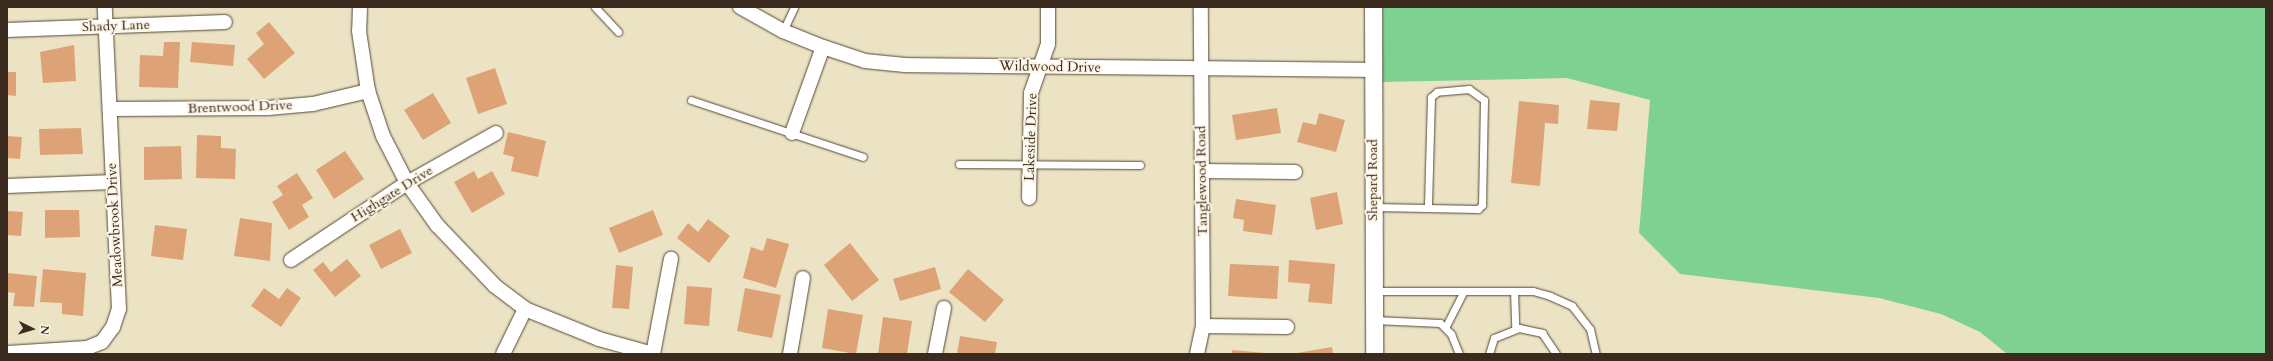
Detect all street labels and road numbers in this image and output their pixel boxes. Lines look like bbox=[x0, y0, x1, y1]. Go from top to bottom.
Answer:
street label: Shady Lane bbox=[82, 16, 150, 36]
street label: Wildwood Drive bbox=[999, 58, 1101, 76]
street label: Lakeside Drive bbox=[1021, 93, 1041, 181]
street label: Brentwood Drive bbox=[187, 97, 293, 117]
street label: Tanglewood Road bbox=[1193, 126, 1211, 236]
street label: Shepard Road bbox=[1365, 139, 1381, 221]
street label: Meadowbrook Drive bbox=[103, 162, 127, 288]
street label: Highgate Drive bbox=[348, 162, 436, 226]

